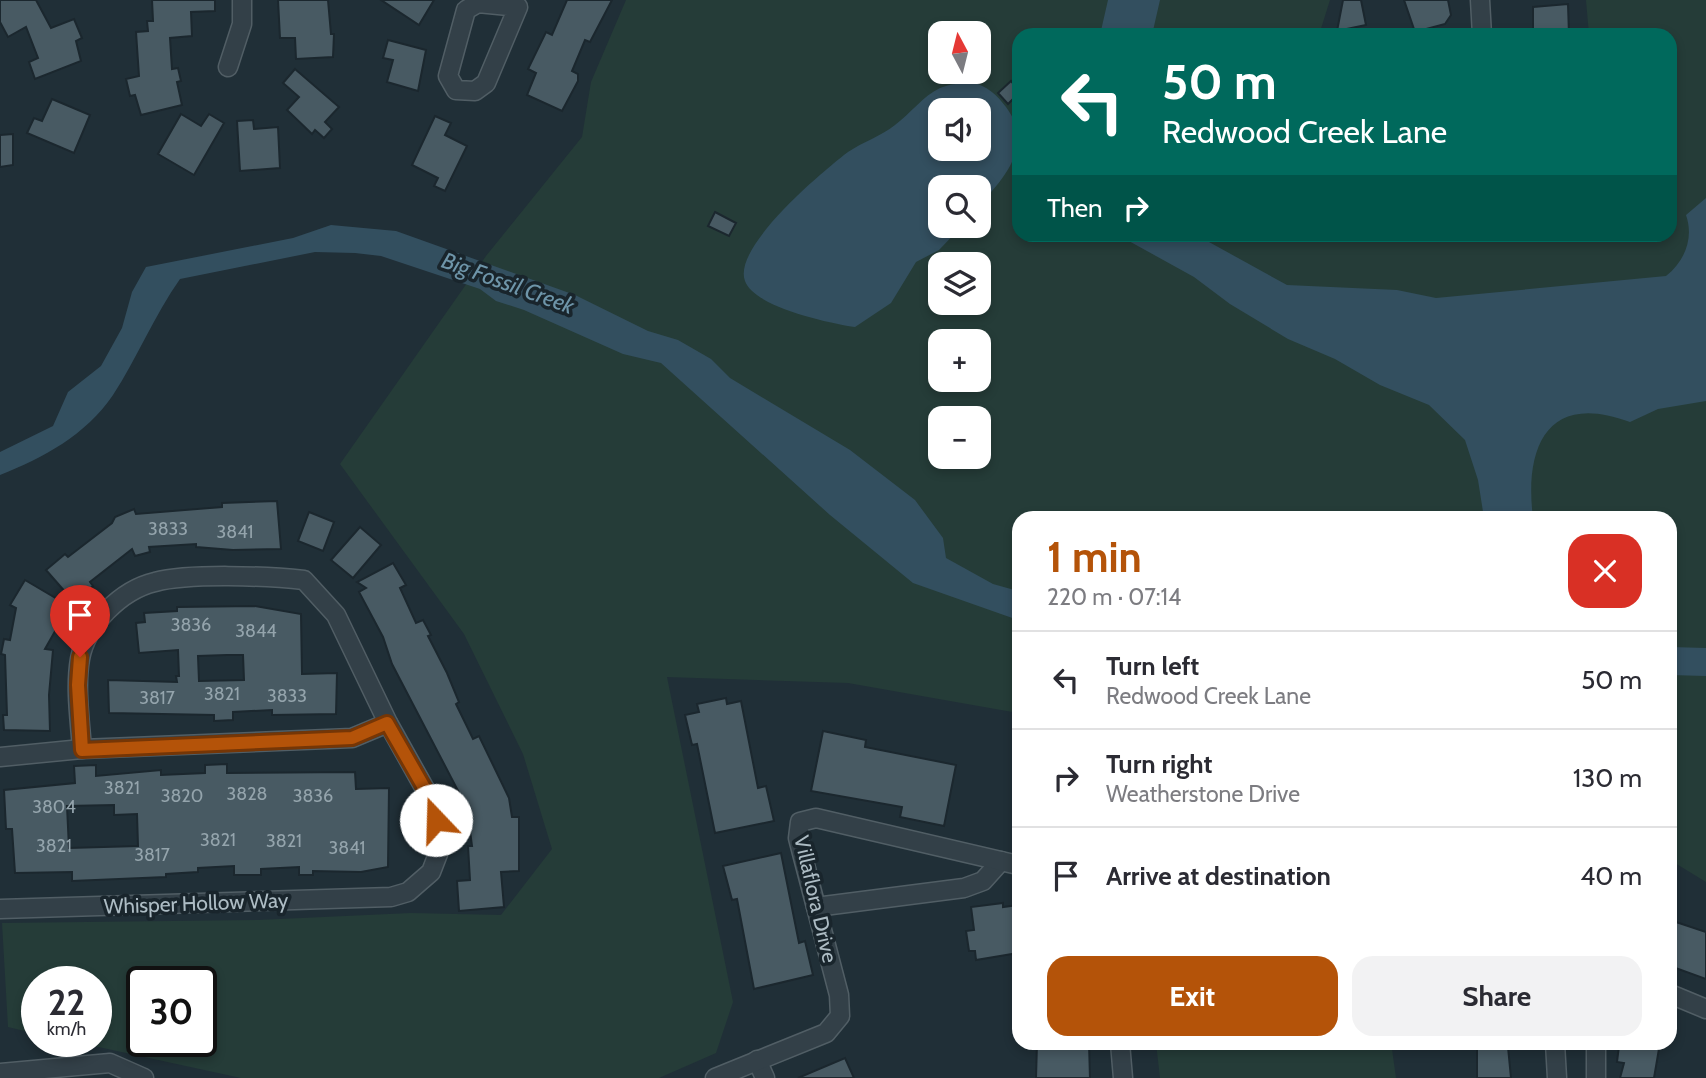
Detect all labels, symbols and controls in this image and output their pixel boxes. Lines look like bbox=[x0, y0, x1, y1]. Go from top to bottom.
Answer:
north arrow bbox=[928, 21, 990, 84]
map controls bbox=[928, 21, 991, 469]
text: 50 m bbox=[1162, 52, 1277, 111]
icon: left bbox=[1047, 56, 1138, 147]
button: sound bbox=[928, 98, 991, 161]
text: Redwood Creek Lane bbox=[1162, 112, 1447, 151]
button: search bbox=[928, 175, 991, 238]
icon: right bbox=[1117, 189, 1155, 227]
text: Then bbox=[1047, 192, 1103, 224]
water label: Big Fossil Creek bbox=[438, 246, 579, 320]
button: layers bbox=[928, 252, 991, 315]
button: + bbox=[928, 329, 991, 392]
button: − bbox=[928, 406, 991, 469]
house number: 3833 bbox=[148, 518, 188, 540]
house number: 3841 bbox=[217, 521, 253, 543]
text: 1 min bbox=[1047, 531, 1142, 583]
button: close bbox=[1568, 534, 1642, 608]
text: 220 m · 07:14 bbox=[1047, 583, 1181, 611]
pin bbox=[50, 585, 110, 657]
icon: arrive bbox=[61, 596, 99, 634]
house number: 3836 bbox=[171, 614, 211, 636]
house number: 3844 bbox=[235, 620, 277, 642]
text: Turn left bbox=[1106, 650, 1199, 682]
icon: left bbox=[1047, 661, 1085, 699]
text: 50 m bbox=[1581, 664, 1642, 696]
text: Redwood Creek Lane bbox=[1106, 682, 1311, 710]
house number: 3821 bbox=[204, 683, 240, 705]
house number: 3833 bbox=[267, 685, 307, 707]
house number: 3817 bbox=[139, 687, 175, 709]
text: Turn right bbox=[1106, 748, 1212, 780]
icon: right bbox=[1047, 759, 1085, 797]
text: 130 m bbox=[1573, 762, 1642, 794]
house number: 3821 bbox=[104, 777, 140, 799]
text: Weatherstone Drive bbox=[1106, 780, 1300, 808]
house number: 3828 bbox=[227, 783, 268, 805]
position arrow bbox=[399, 783, 473, 857]
house number: 3820 bbox=[161, 785, 203, 807]
house number: 3836 bbox=[293, 785, 333, 807]
house number: 3804 bbox=[32, 796, 76, 818]
house number: 3821 bbox=[200, 829, 236, 851]
house number: 3821 bbox=[266, 830, 302, 852]
street label: Villaflora Drive bbox=[789, 833, 843, 965]
house number: 3821 bbox=[36, 835, 72, 857]
house number: 3841 bbox=[329, 837, 365, 859]
house number: 3817 bbox=[134, 844, 170, 866]
icon: arrive bbox=[1047, 857, 1085, 895]
text: Arrive at destination bbox=[1106, 860, 1331, 892]
text: 40 m bbox=[1580, 860, 1642, 892]
street label: Whisper Hollow Way bbox=[103, 887, 289, 919]
button: Exit bbox=[1047, 956, 1338, 1036]
button: Share bbox=[1352, 956, 1642, 1036]
speed limit sign: 30 bbox=[126, 966, 217, 1057]
text: 22 bbox=[48, 981, 85, 1024]
text: km/h bbox=[47, 1018, 86, 1040]

